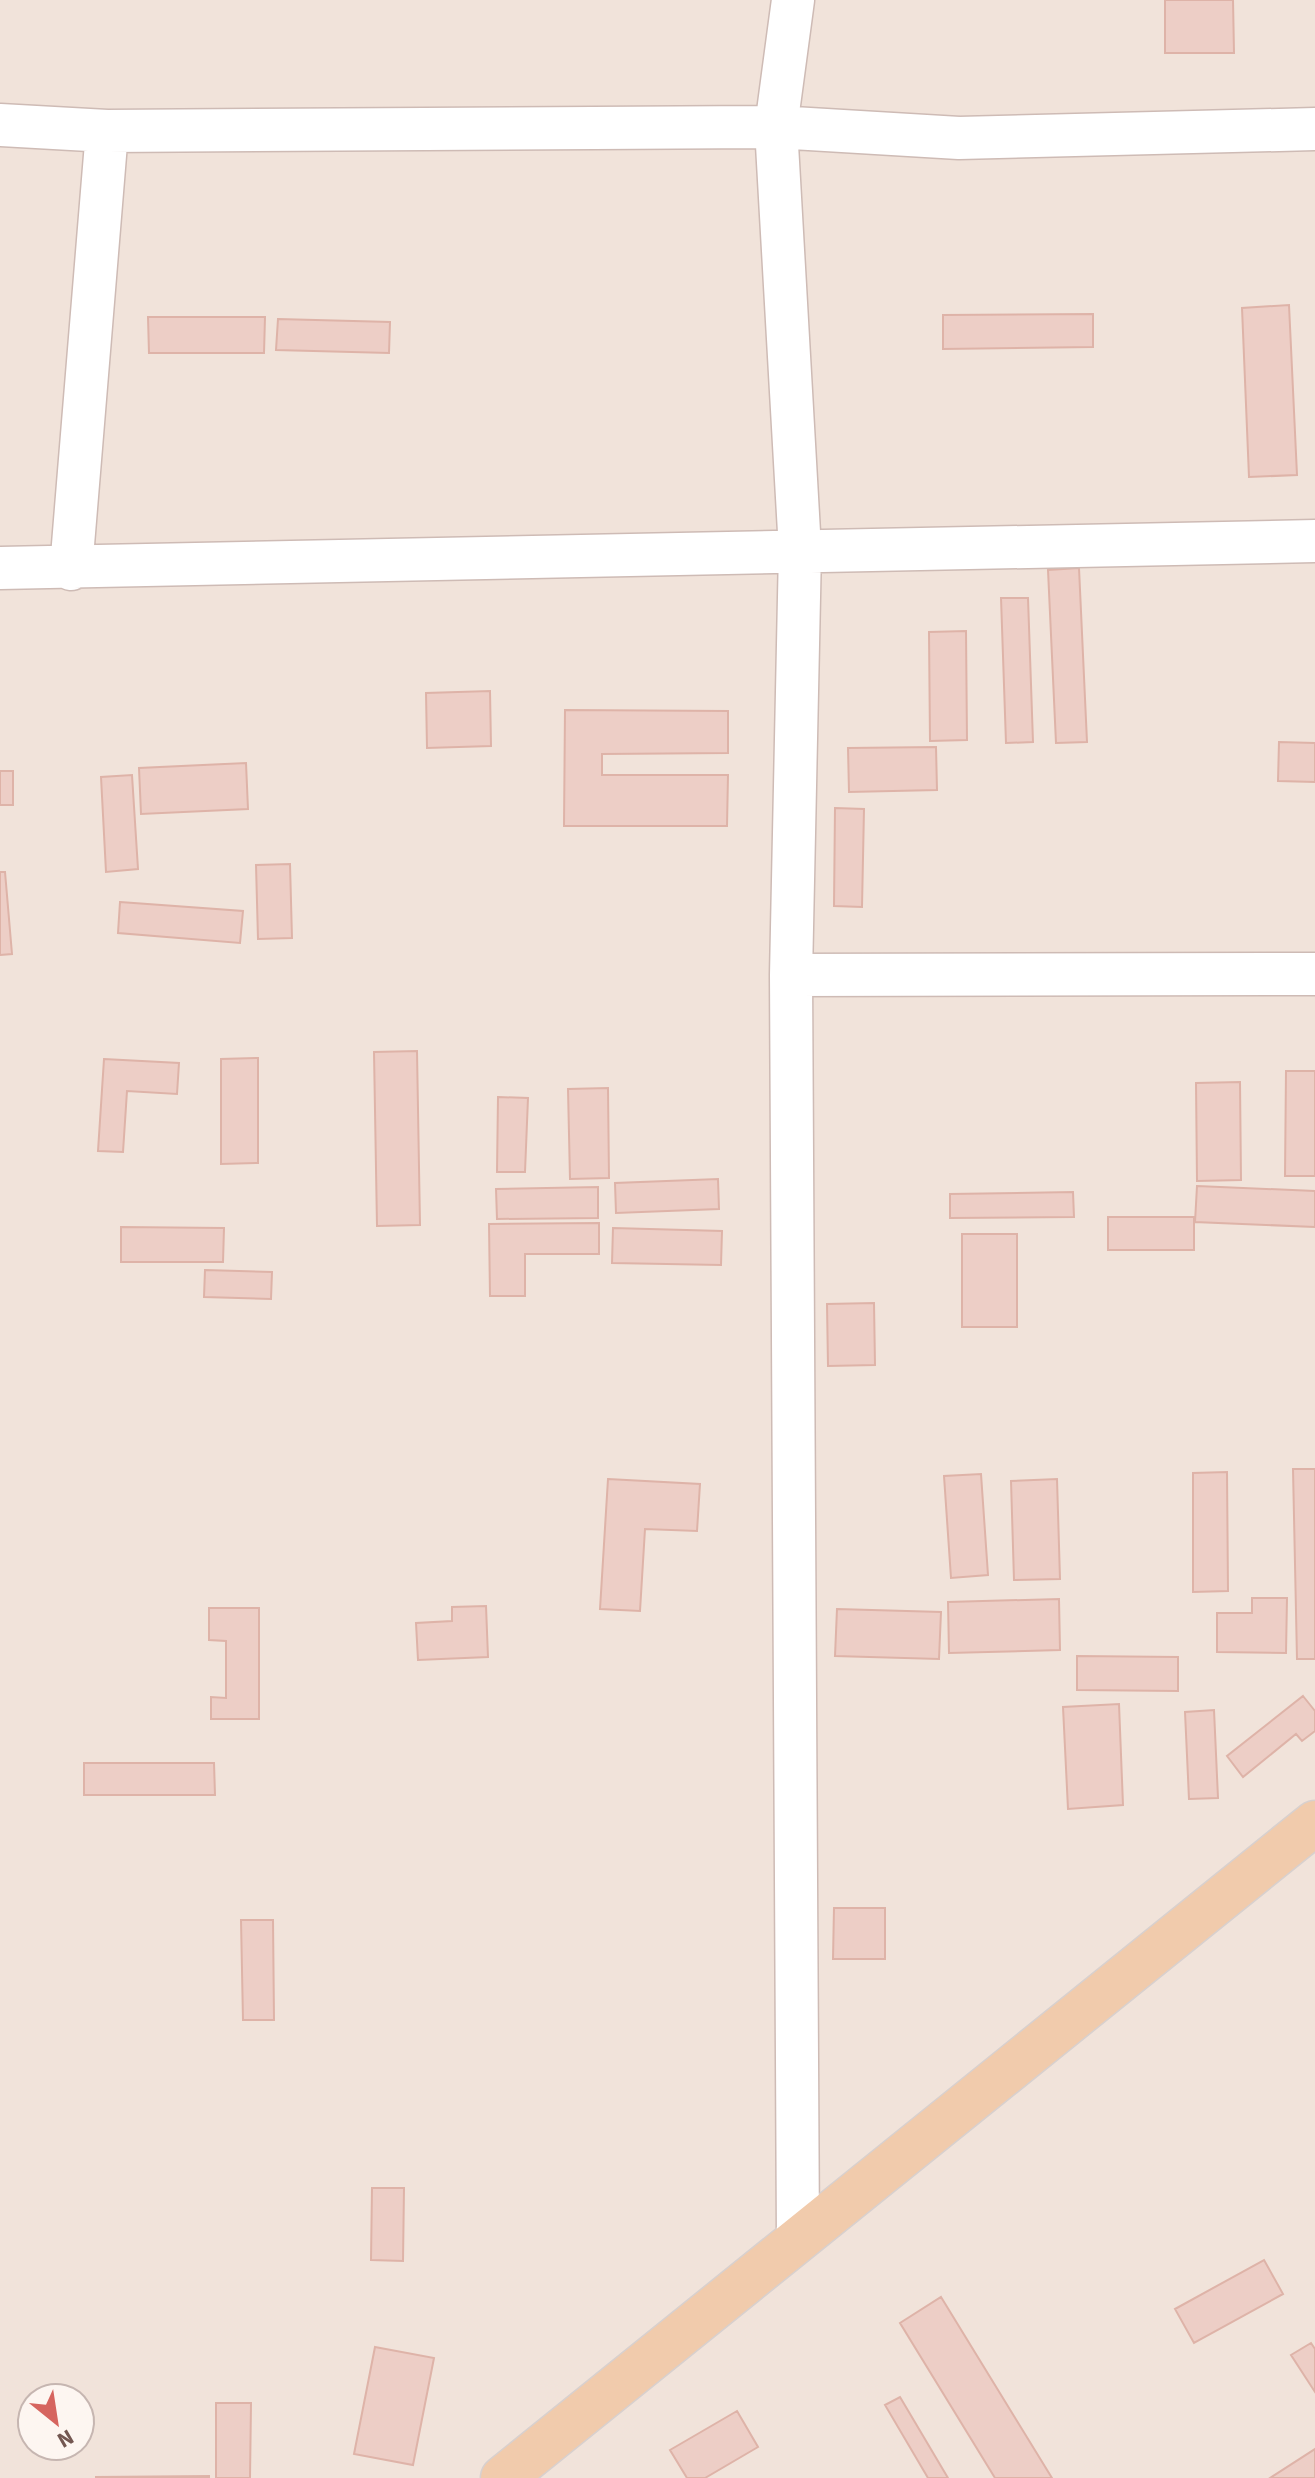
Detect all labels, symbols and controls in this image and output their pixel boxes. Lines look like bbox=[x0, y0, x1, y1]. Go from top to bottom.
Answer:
north arrow bbox=[16, 2382, 96, 2462]
text: N bbox=[51, 2421, 80, 2456]

